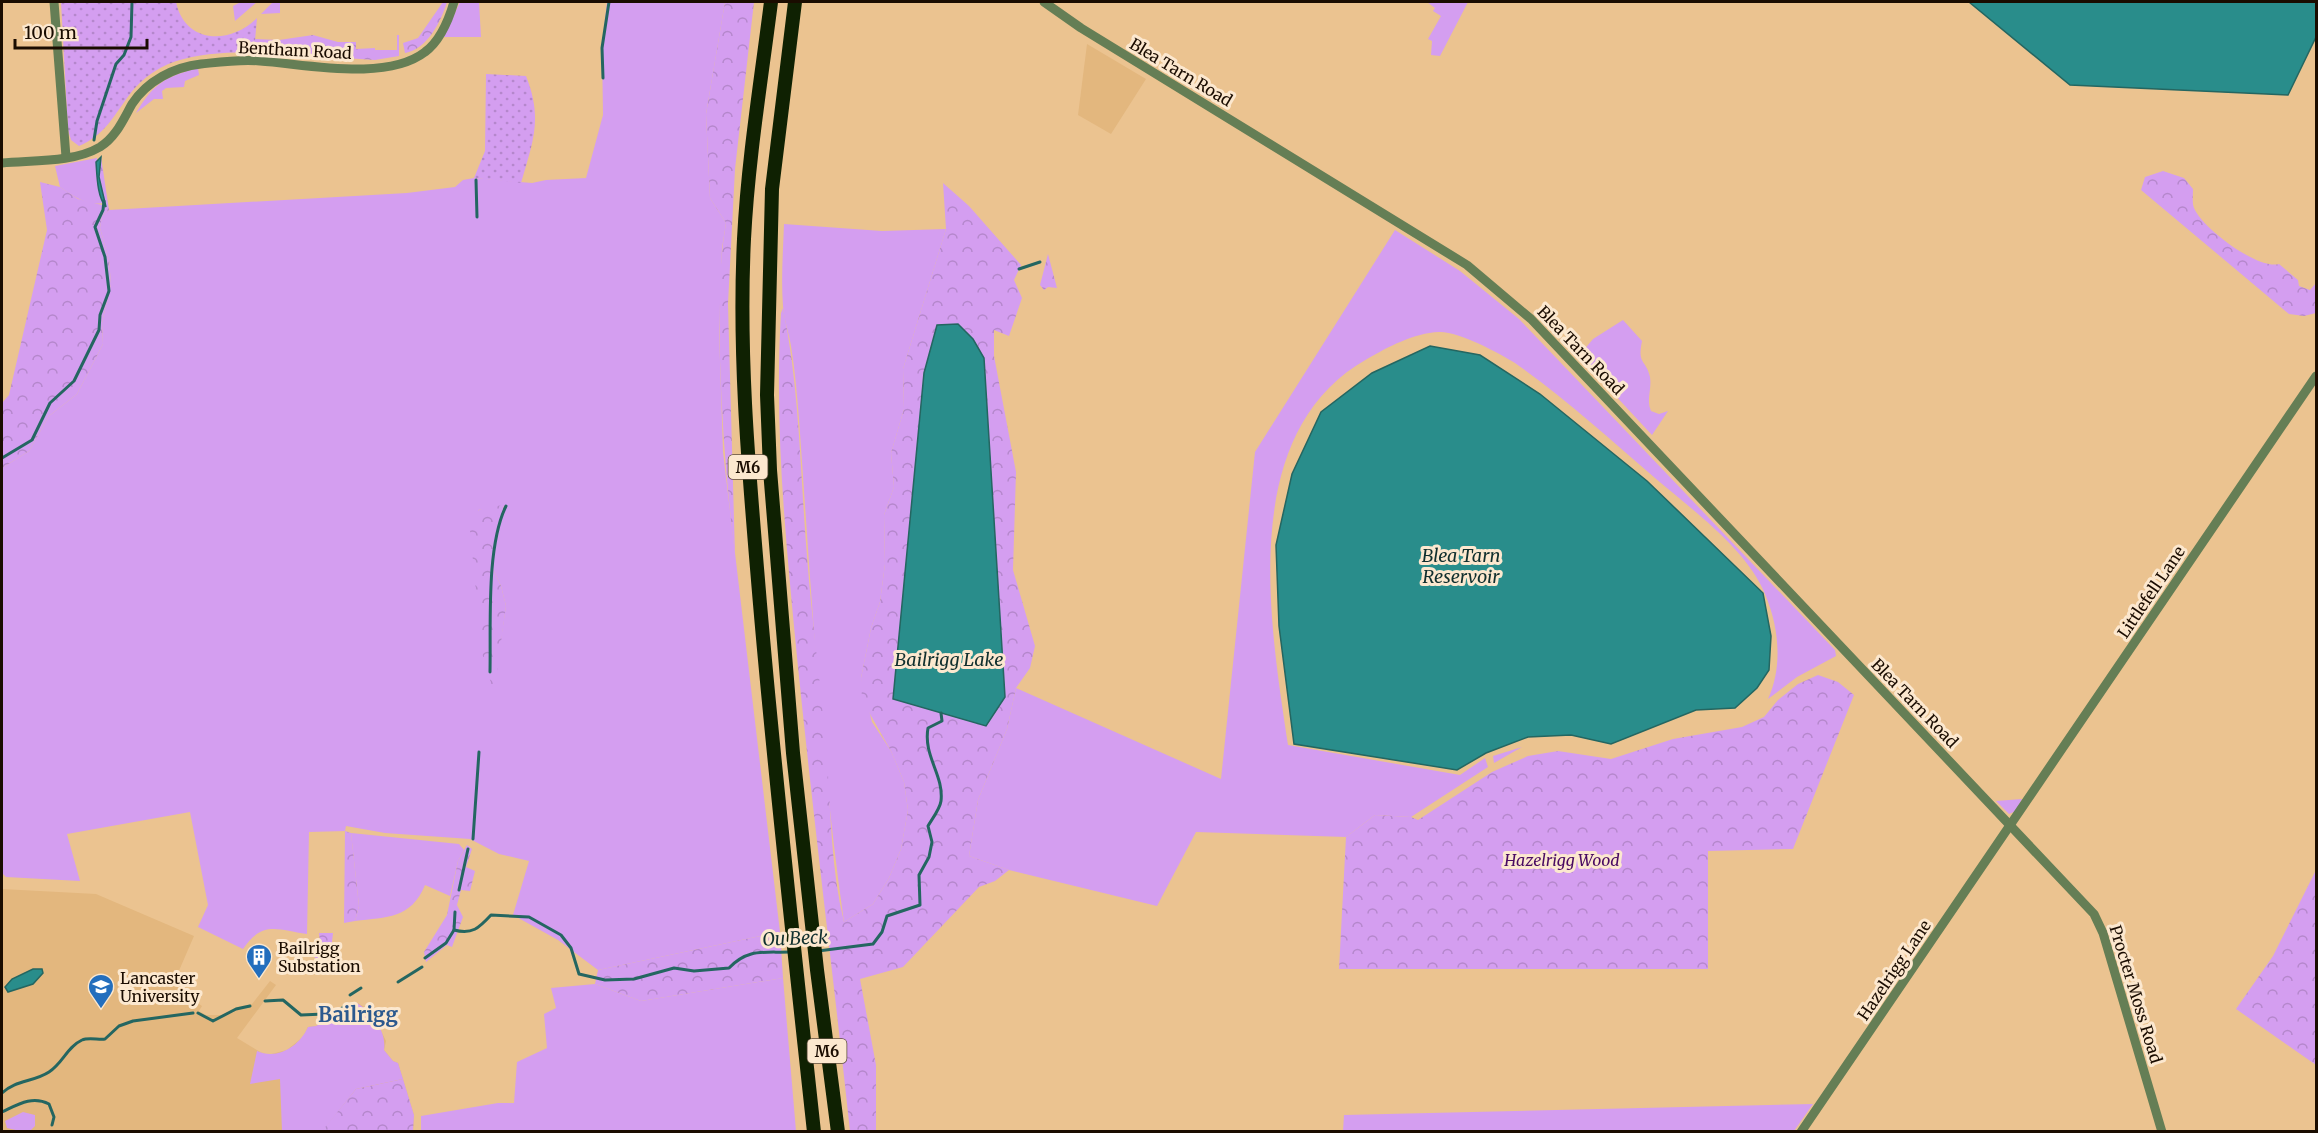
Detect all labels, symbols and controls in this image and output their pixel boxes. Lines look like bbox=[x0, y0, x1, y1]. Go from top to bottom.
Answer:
scale bar bbox=[15, 12, 147, 50]
text: 100 m bbox=[24, 21, 77, 44]
street label: Blea Tarn Road bbox=[1126, 34, 1236, 111]
street label: Bentham Road bbox=[238, 37, 353, 63]
street label: Blea Tarn Road bbox=[1533, 301, 1629, 399]
road number: M6 bbox=[728, 455, 768, 479]
street label: Littlefell Lane bbox=[2113, 542, 2189, 642]
water label: Blea Tarn Reservoir bbox=[1422, 544, 1500, 588]
water label: Bailrigg Lake bbox=[895, 648, 1003, 671]
street label: Blea Tarn Road bbox=[1867, 654, 1963, 752]
park label: Hazelrigg Wood bbox=[1503, 850, 1620, 870]
street label: Hazelrigg Lane bbox=[1853, 916, 1935, 1024]
street label: Procter Moss Road bbox=[2105, 922, 2167, 1066]
water label: Ou Beck bbox=[762, 925, 828, 951]
place label: Bailrigg Substation bbox=[278, 938, 361, 976]
building icon: Bailrigg Substation bbox=[244, 942, 274, 980]
place label: Lancaster University bbox=[120, 968, 200, 1006]
school or university icon: Lancaster University bbox=[86, 972, 116, 1010]
district label: Bailrigg bbox=[318, 1002, 398, 1027]
road number: M6 bbox=[808, 1039, 846, 1063]

